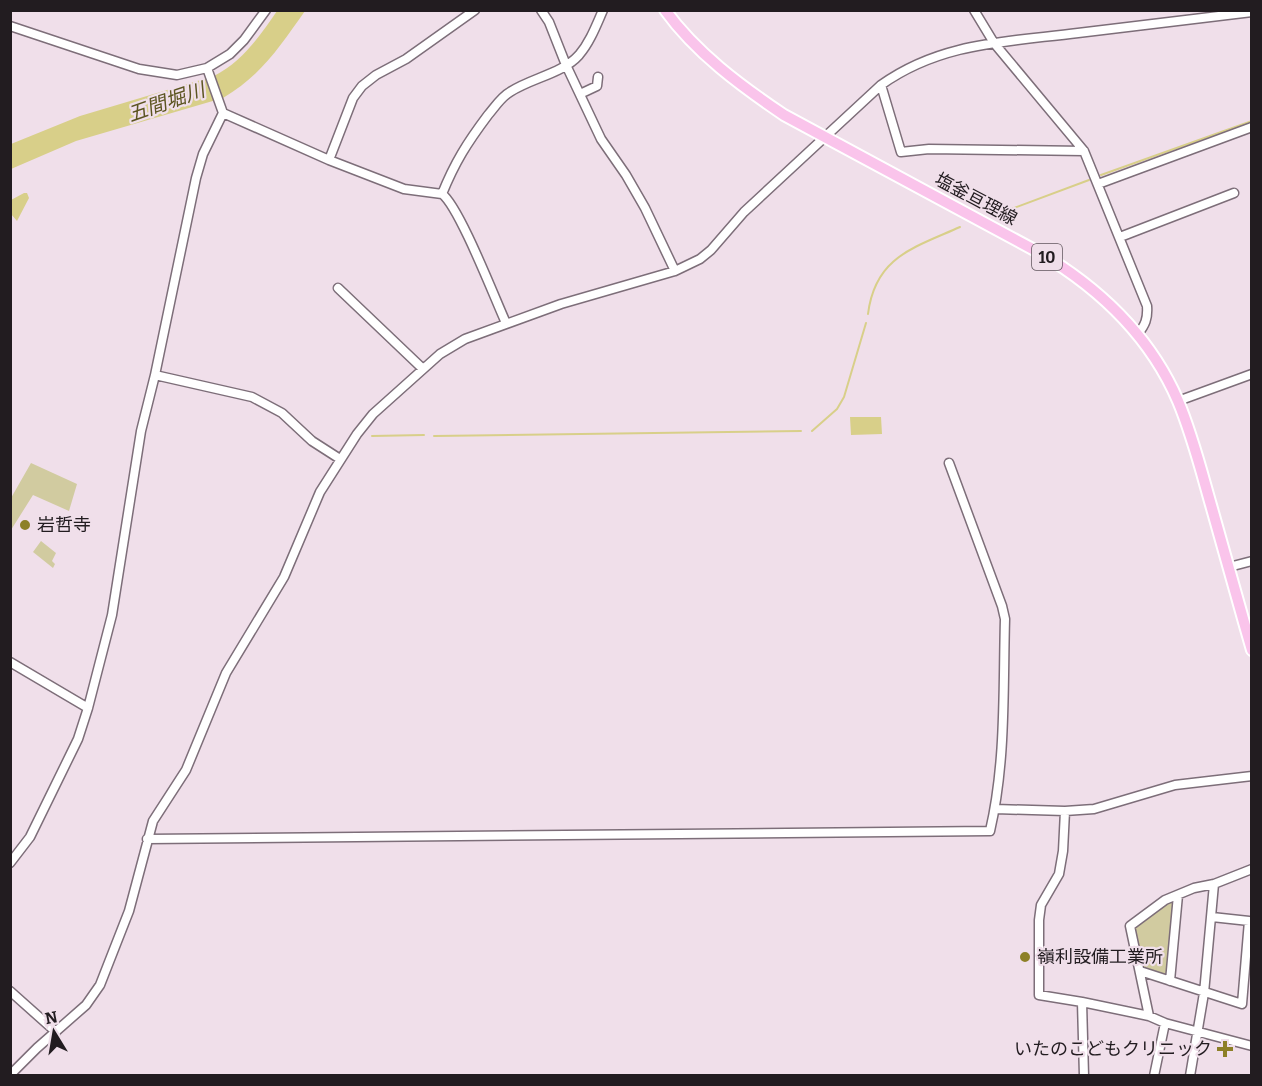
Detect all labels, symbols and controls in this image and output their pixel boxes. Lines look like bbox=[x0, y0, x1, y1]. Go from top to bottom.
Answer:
water label: 五間堀川 bbox=[124, 77, 210, 126]
street label: 塩釜亘理線 bbox=[931, 168, 1021, 230]
road number: 10 bbox=[1032, 244, 1062, 270]
place label: 岩哲寺 bbox=[37, 514, 91, 536]
marker: 岩哲寺 bbox=[18, 518, 32, 532]
place label: 嶺利設備工業所 bbox=[1037, 946, 1163, 968]
marker: 嶺利設備工業所 bbox=[1018, 950, 1032, 964]
north arrow bbox=[24, 1002, 84, 1062]
text: N bbox=[43, 1007, 59, 1028]
place label: いたのこどもクリニック bbox=[1014, 1038, 1212, 1060]
marker: いたのこどもクリニック bbox=[1216, 1040, 1234, 1058]

